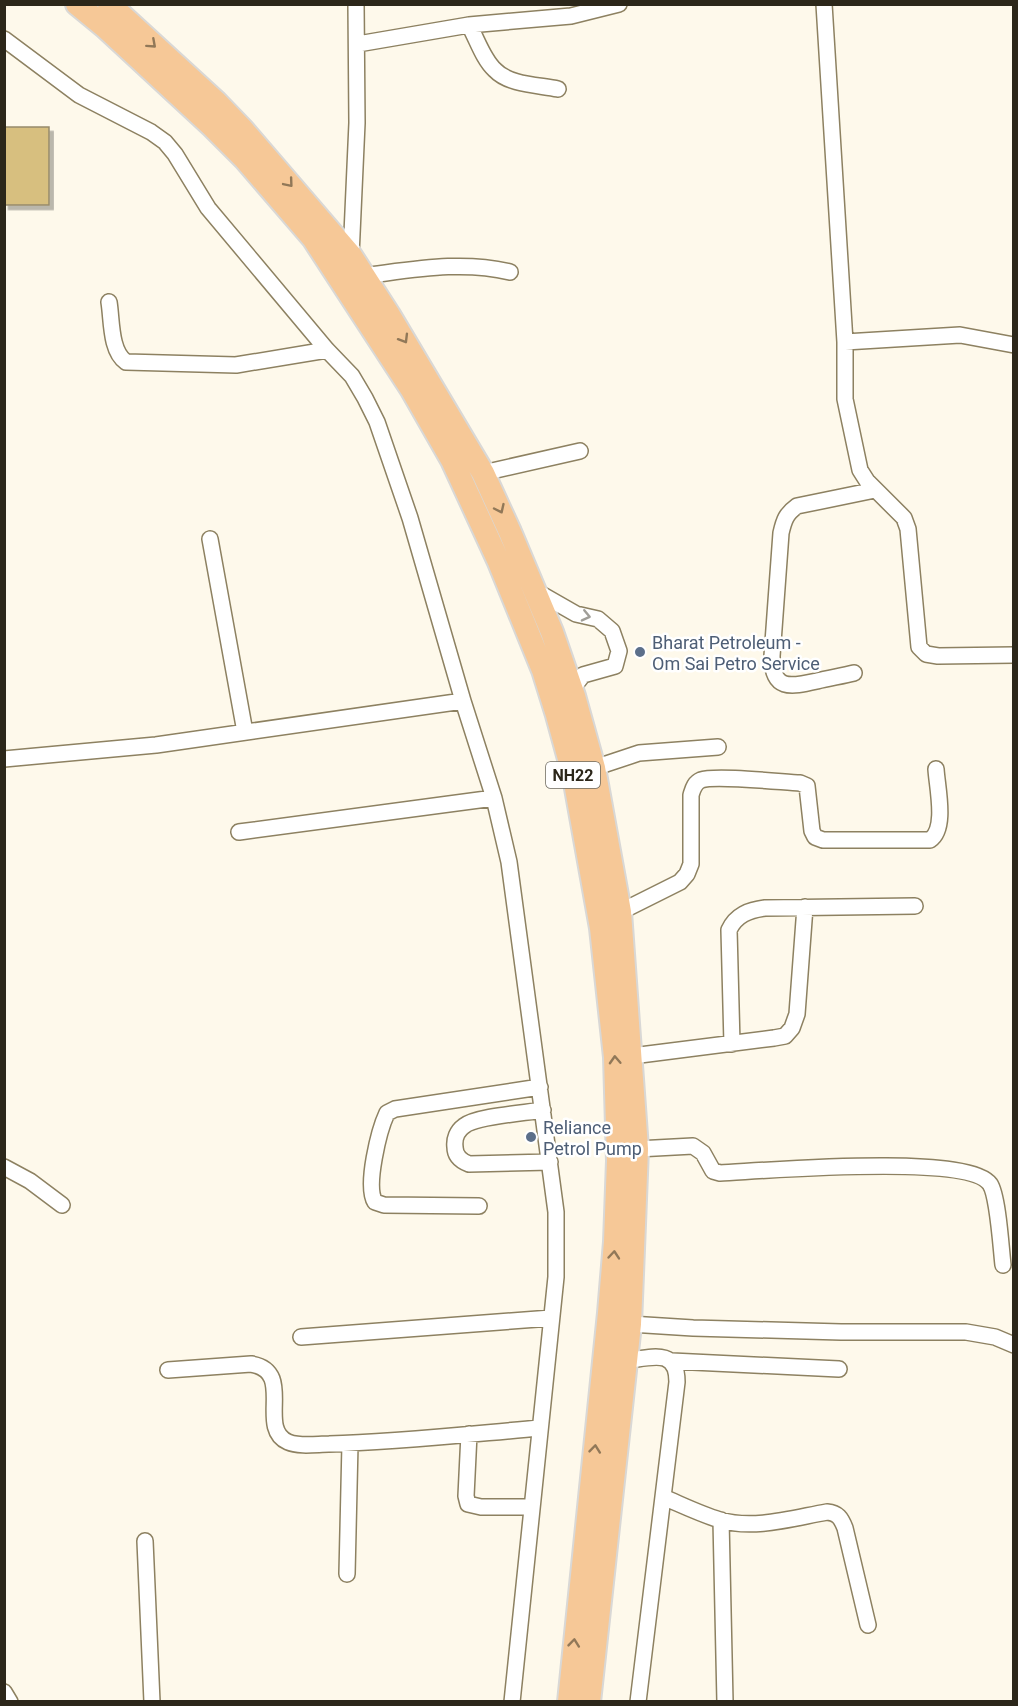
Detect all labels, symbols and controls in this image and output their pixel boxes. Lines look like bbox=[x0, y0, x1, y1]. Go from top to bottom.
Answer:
one-way arrow bbox=[145, 36, 156, 47]
one-way arrow bbox=[281, 176, 292, 187]
one-way arrow bbox=[396, 333, 408, 343]
one-way arrow bbox=[492, 503, 504, 514]
one-way arrow bbox=[581, 609, 591, 622]
place label: Bharat Petroleum - Om Sai Petro Service bbox=[652, 632, 820, 674]
marker: Bharat Petroleum - Om Sai Petro Service bbox=[633, 645, 647, 659]
road number: NH22 bbox=[546, 762, 600, 788]
one-way arrow bbox=[608, 1056, 621, 1065]
place label: Reliance Petrol Pump bbox=[543, 1117, 642, 1159]
marker: Reliance Petrol Pump bbox=[524, 1130, 538, 1144]
one-way arrow bbox=[607, 1251, 620, 1260]
one-way arrow bbox=[588, 1445, 600, 1454]
one-way arrow bbox=[567, 1639, 580, 1648]

